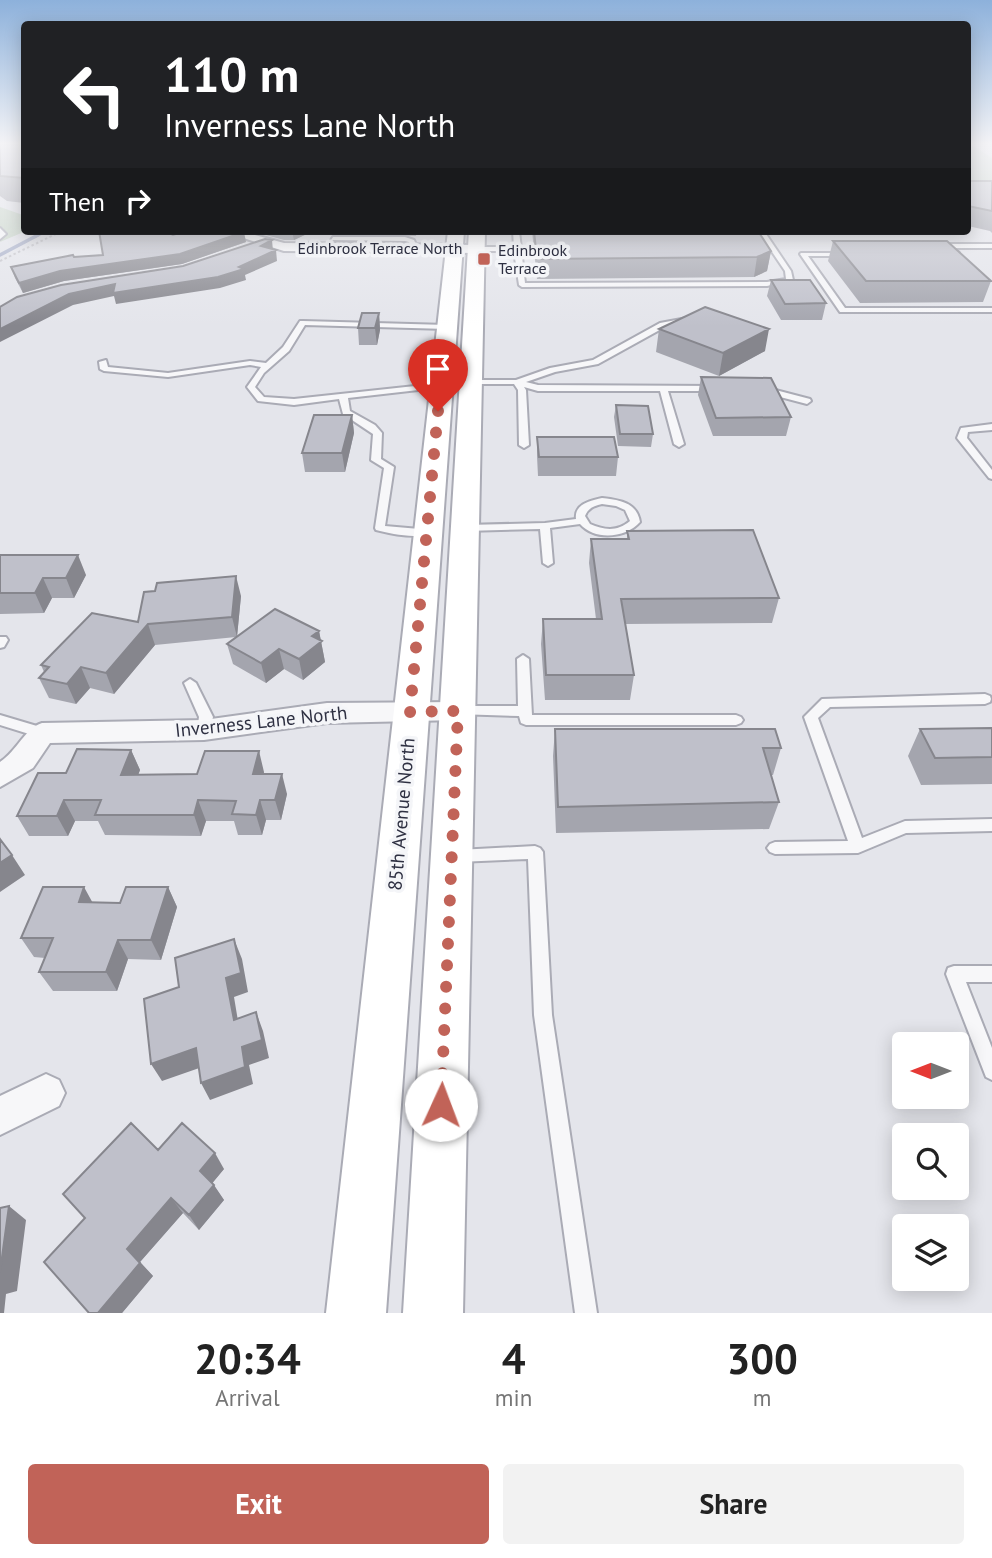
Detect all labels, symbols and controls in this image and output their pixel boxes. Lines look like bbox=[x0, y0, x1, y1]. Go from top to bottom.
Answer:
text: 110 m bbox=[164, 42, 299, 106]
icon: left bbox=[49, 49, 140, 140]
text: Inverness Lane North bbox=[164, 104, 455, 146]
icon: right bbox=[119, 182, 157, 220]
text: Then bbox=[49, 185, 105, 218]
street label: Edinbrook Terrace North bbox=[298, 238, 462, 258]
place label: Edinbrook Terrace bbox=[498, 240, 567, 278]
marker: Edinbrook Terrace bbox=[476, 251, 492, 267]
pin bbox=[408, 339, 468, 411]
icon: arrive bbox=[419, 350, 457, 388]
street label: Inverness Lane North bbox=[174, 700, 348, 742]
street label: 85th Avenue North bbox=[382, 737, 420, 891]
north arrow bbox=[892, 1032, 970, 1110]
map controls bbox=[892, 1032, 969, 1291]
position arrow bbox=[404, 1068, 478, 1142]
button: search bbox=[892, 1123, 969, 1200]
button: layers bbox=[892, 1214, 969, 1291]
text: 20:34 bbox=[194, 1331, 301, 1386]
text: 4 bbox=[502, 1331, 525, 1386]
text: 300 bbox=[726, 1331, 798, 1386]
text: Arrival bbox=[215, 1383, 280, 1412]
text: min bbox=[495, 1383, 532, 1412]
text: m bbox=[753, 1383, 771, 1412]
button: Exit bbox=[28, 1464, 489, 1544]
button: Share bbox=[503, 1464, 964, 1544]

